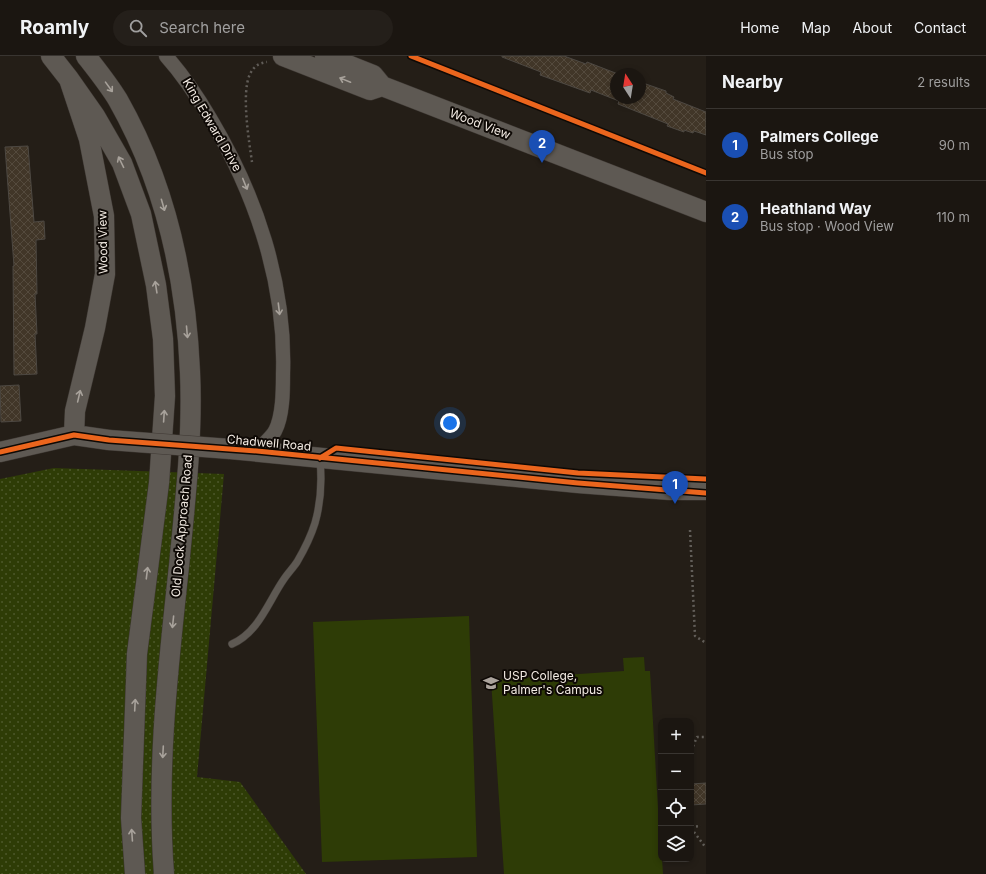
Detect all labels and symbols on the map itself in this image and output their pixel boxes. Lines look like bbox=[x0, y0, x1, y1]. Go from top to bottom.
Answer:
north arrow bbox=[610, 68, 646, 104]
street label: King Edward Drive bbox=[180, 76, 245, 174]
one-way arrow bbox=[340, 76, 352, 83]
one-way arrow bbox=[105, 82, 113, 93]
street label: Wood View bbox=[448, 105, 513, 142]
pin: 2 bbox=[529, 130, 555, 163]
one-way arrow bbox=[117, 157, 124, 169]
one-way arrow bbox=[241, 177, 249, 189]
one-way arrow bbox=[160, 198, 167, 211]
street label: Wood View bbox=[94, 210, 111, 274]
one-way arrow bbox=[152, 281, 160, 294]
one-way arrow bbox=[275, 302, 283, 315]
one-way arrow bbox=[183, 325, 190, 338]
one-way arrow bbox=[75, 390, 83, 403]
one-way arrow bbox=[160, 410, 167, 423]
your location bbox=[440, 413, 460, 433]
street label: Chadwell Road bbox=[226, 431, 312, 454]
street label: Old Dock Approach Road bbox=[168, 454, 195, 598]
pin: 1 bbox=[662, 471, 688, 504]
one-way arrow bbox=[143, 567, 151, 580]
one-way arrow bbox=[169, 615, 176, 628]
place label: USP College, Palmer's Campus bbox=[503, 668, 602, 697]
school or university icon: USP College, Palmer's Campus bbox=[482, 674, 500, 692]
one-way arrow bbox=[131, 699, 139, 712]
one-way arrow bbox=[159, 745, 166, 758]
one-way arrow bbox=[128, 829, 135, 842]

